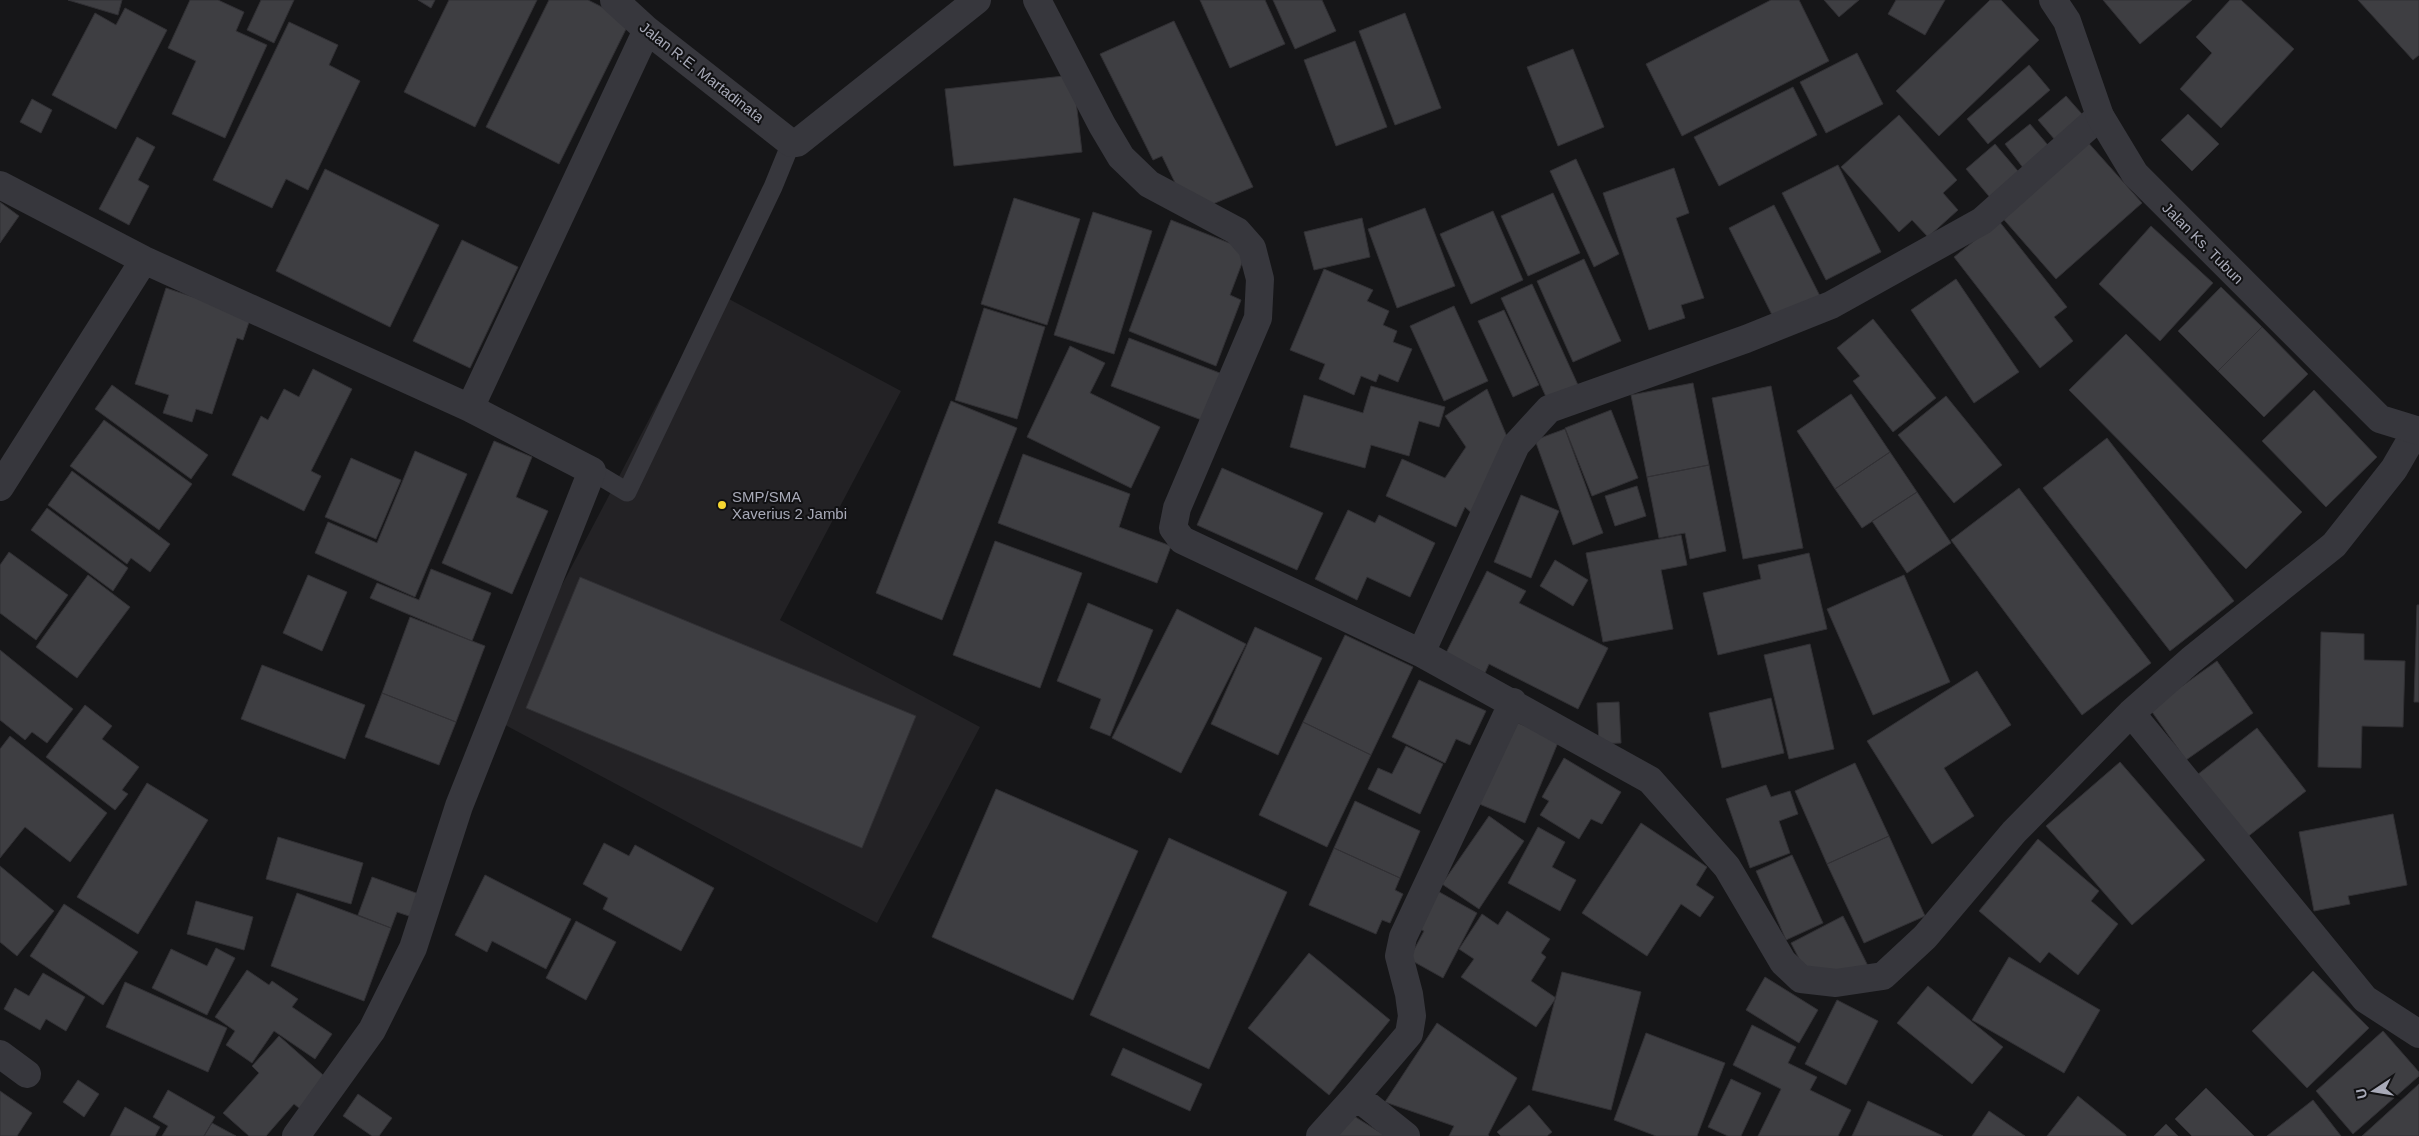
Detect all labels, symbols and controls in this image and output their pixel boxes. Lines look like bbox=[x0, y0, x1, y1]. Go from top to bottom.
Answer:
street label: Jalan R.E. Martadinata bbox=[637, 18, 768, 126]
street label: Jalan Ks. Tubun bbox=[2159, 199, 2247, 287]
place label: SMP/SMA Xaverius 2 Jambi bbox=[732, 488, 847, 522]
marker: SMP/SMA Xaverius 2 Jambi bbox=[716, 499, 728, 511]
north arrow bbox=[2349, 1066, 2399, 1116]
text: U bbox=[2352, 1087, 2370, 1100]

